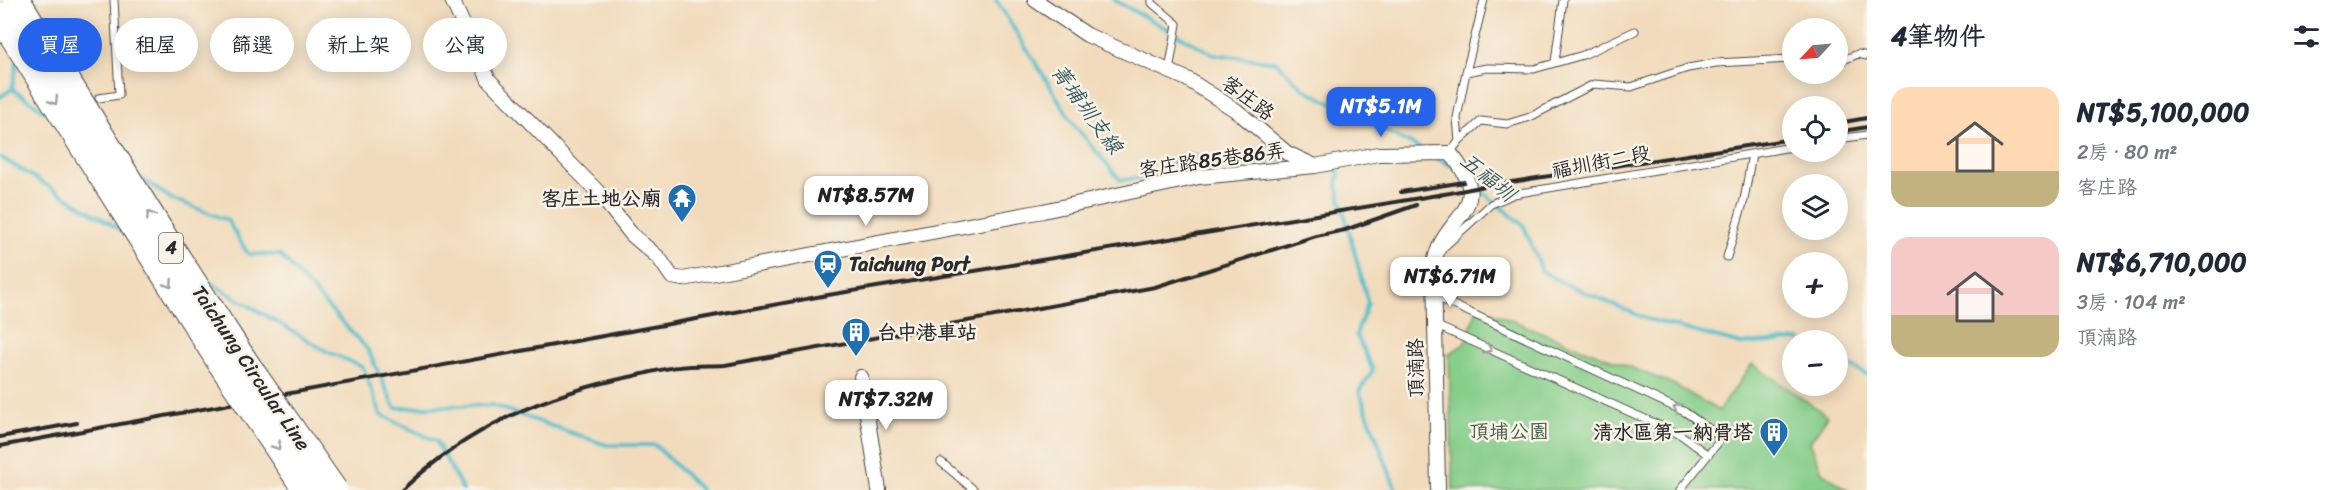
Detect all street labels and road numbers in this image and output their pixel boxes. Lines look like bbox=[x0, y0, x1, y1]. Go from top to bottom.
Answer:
street label: 客庄路 bbox=[1214, 66, 1283, 131]
street label: 客庄路85巷86弄 bbox=[1136, 132, 1288, 188]
street label: 福圳街二段 bbox=[1549, 135, 1653, 189]
road number: 4 bbox=[159, 233, 183, 263]
street label: Taichung Circular Line bbox=[182, 278, 320, 458]
street label: 頂湳路 bbox=[1398, 337, 1434, 398]

